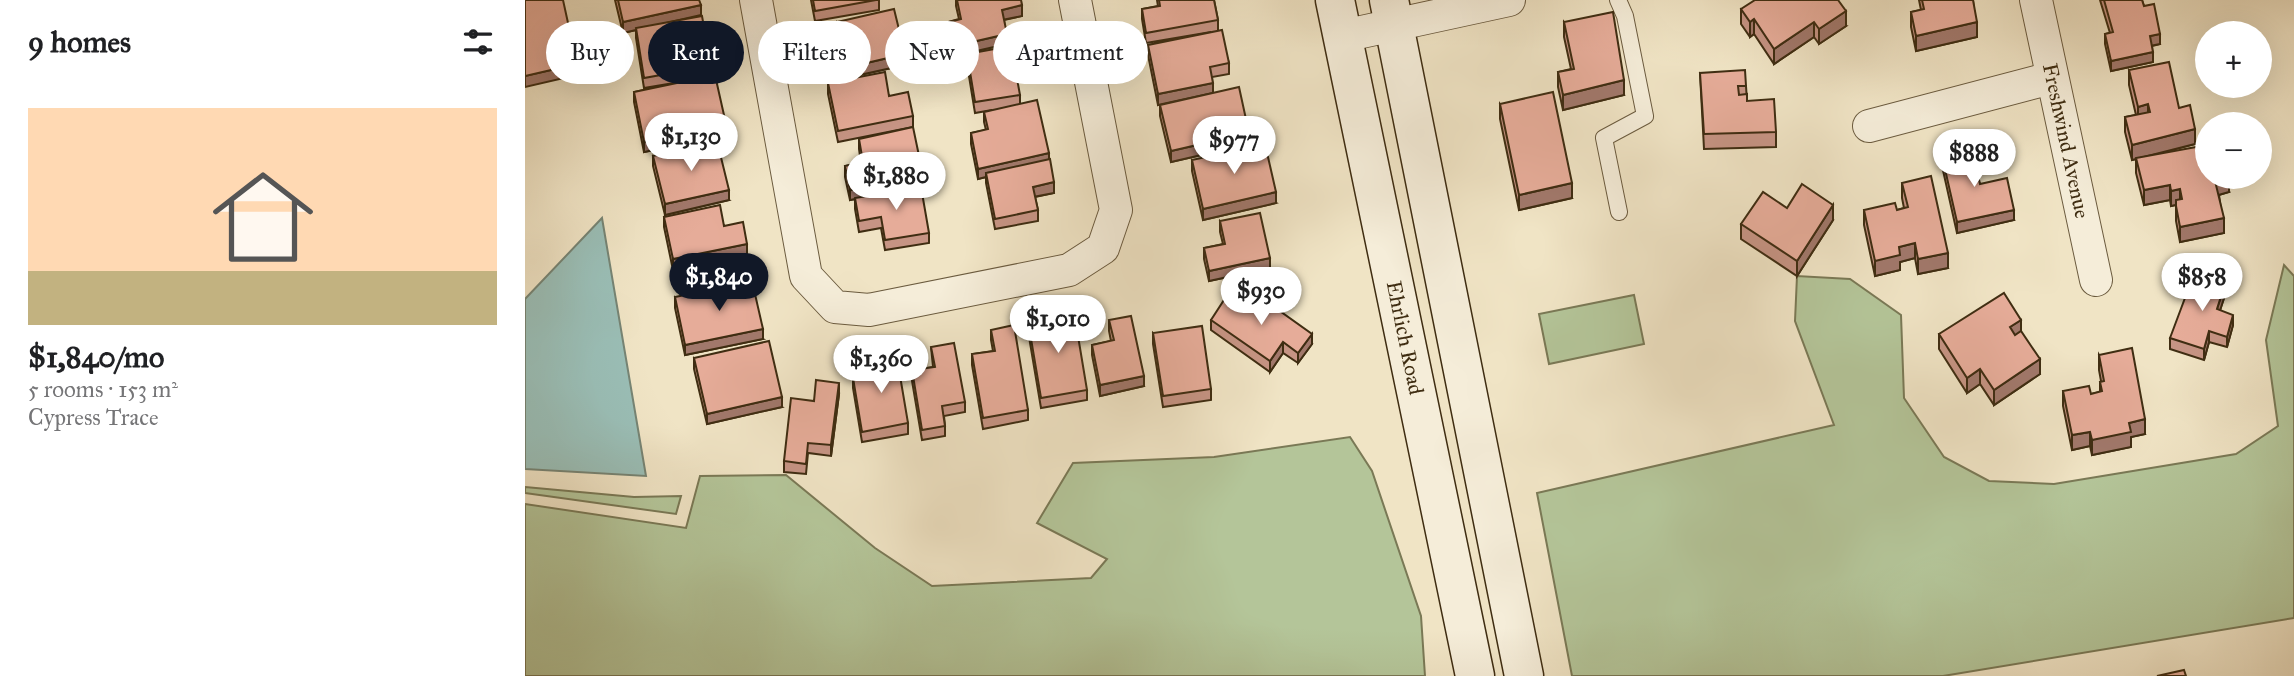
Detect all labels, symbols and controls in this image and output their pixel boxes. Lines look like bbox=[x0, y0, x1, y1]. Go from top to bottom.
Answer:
chip: Buy bbox=[546, 21, 634, 84]
chip: Rent bbox=[648, 21, 744, 84]
chip: Filters bbox=[758, 21, 871, 84]
chip: New bbox=[885, 21, 979, 84]
chip: Apartment bbox=[993, 21, 1148, 84]
map controls bbox=[2195, 21, 2272, 189]
button: + bbox=[2195, 21, 2272, 98]
icon: filters bbox=[459, 23, 497, 61]
text: 9 homes bbox=[28, 24, 131, 60]
street label: Freshwind Avenue bbox=[2037, 61, 2095, 221]
button: − bbox=[2195, 112, 2272, 189]
pin: $1,130 bbox=[634, 114, 748, 173]
pin: $977 bbox=[1193, 116, 1275, 176]
text: $1,130 bbox=[661, 122, 721, 150]
text: $977 bbox=[1209, 125, 1259, 153]
pin: $888 bbox=[1933, 130, 2015, 189]
text: $888 bbox=[1949, 138, 1999, 166]
pin: $1,880 bbox=[839, 152, 953, 212]
icon: home bbox=[200, 154, 326, 280]
text: $1,880 bbox=[863, 161, 929, 189]
pin: $1,840 bbox=[662, 254, 776, 313]
pin: $858 bbox=[2161, 254, 2243, 313]
text: $1,840 bbox=[685, 262, 753, 290]
text: $858 bbox=[2178, 262, 2226, 290]
pin: $930 bbox=[1220, 268, 1302, 327]
text: $930 bbox=[1237, 276, 1285, 304]
street label: Ehrlich Road bbox=[1381, 279, 1430, 398]
pin: $1,010 bbox=[1001, 296, 1115, 355]
text: $1,010 bbox=[1026, 304, 1090, 332]
pin: $1,360 bbox=[824, 336, 938, 395]
text: $1,840/mo bbox=[28, 339, 164, 375]
text: $1,360 bbox=[849, 344, 913, 372]
text: 5 rooms · 153 m² bbox=[28, 375, 178, 403]
text: Cypress Trace bbox=[28, 403, 158, 431]

